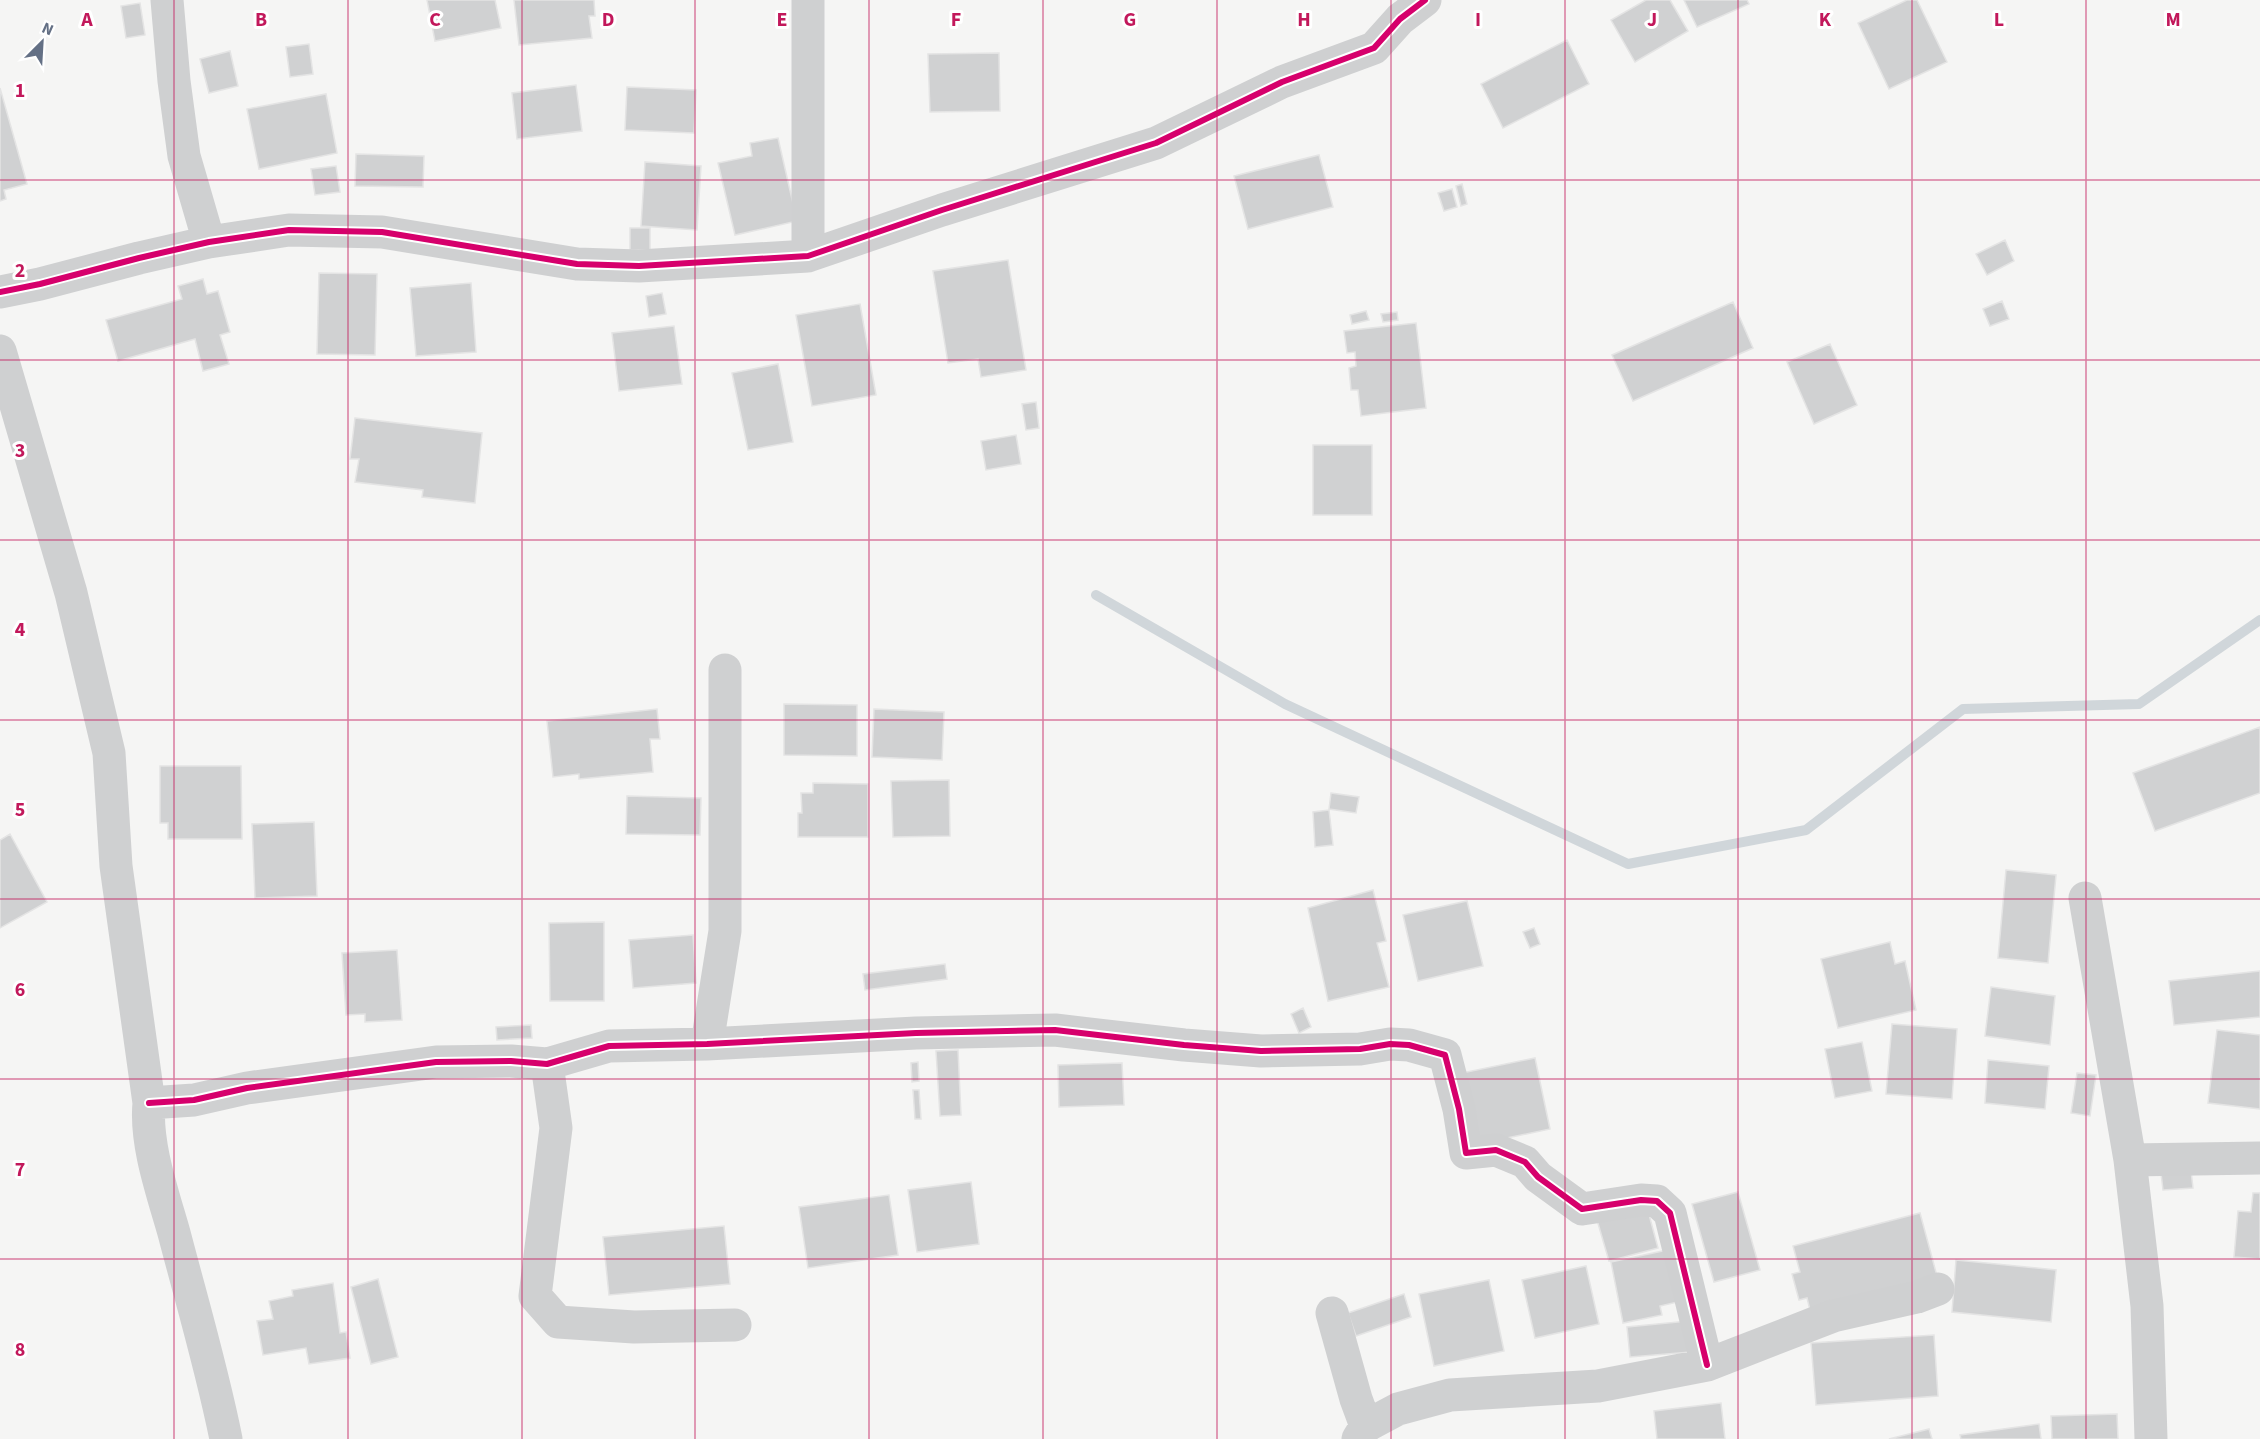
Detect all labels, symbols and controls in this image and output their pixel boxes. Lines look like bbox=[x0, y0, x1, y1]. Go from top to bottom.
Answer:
text: A bbox=[80, 6, 93, 34]
text: B bbox=[255, 6, 267, 34]
text: C bbox=[429, 6, 441, 34]
text: D bbox=[602, 6, 614, 34]
text: E bbox=[777, 6, 787, 34]
text: F bbox=[951, 6, 961, 34]
text: G bbox=[1124, 6, 1136, 34]
text: H bbox=[1297, 6, 1311, 34]
text: I bbox=[1475, 6, 1481, 34]
text: J bbox=[1647, 6, 1657, 34]
text: K bbox=[1819, 6, 1832, 34]
text: L bbox=[1994, 6, 2004, 34]
text: M bbox=[2165, 6, 2181, 34]
north arrow bbox=[12, 12, 72, 72]
text: N bbox=[38, 17, 57, 41]
text: 1 bbox=[15, 77, 25, 105]
text: 2 bbox=[15, 257, 25, 285]
text: 3 bbox=[15, 437, 25, 465]
text: 4 bbox=[15, 616, 26, 644]
text: 5 bbox=[15, 796, 25, 824]
text: 6 bbox=[15, 976, 25, 1004]
text: 7 bbox=[15, 1156, 25, 1184]
text: 8 bbox=[15, 1336, 25, 1364]

